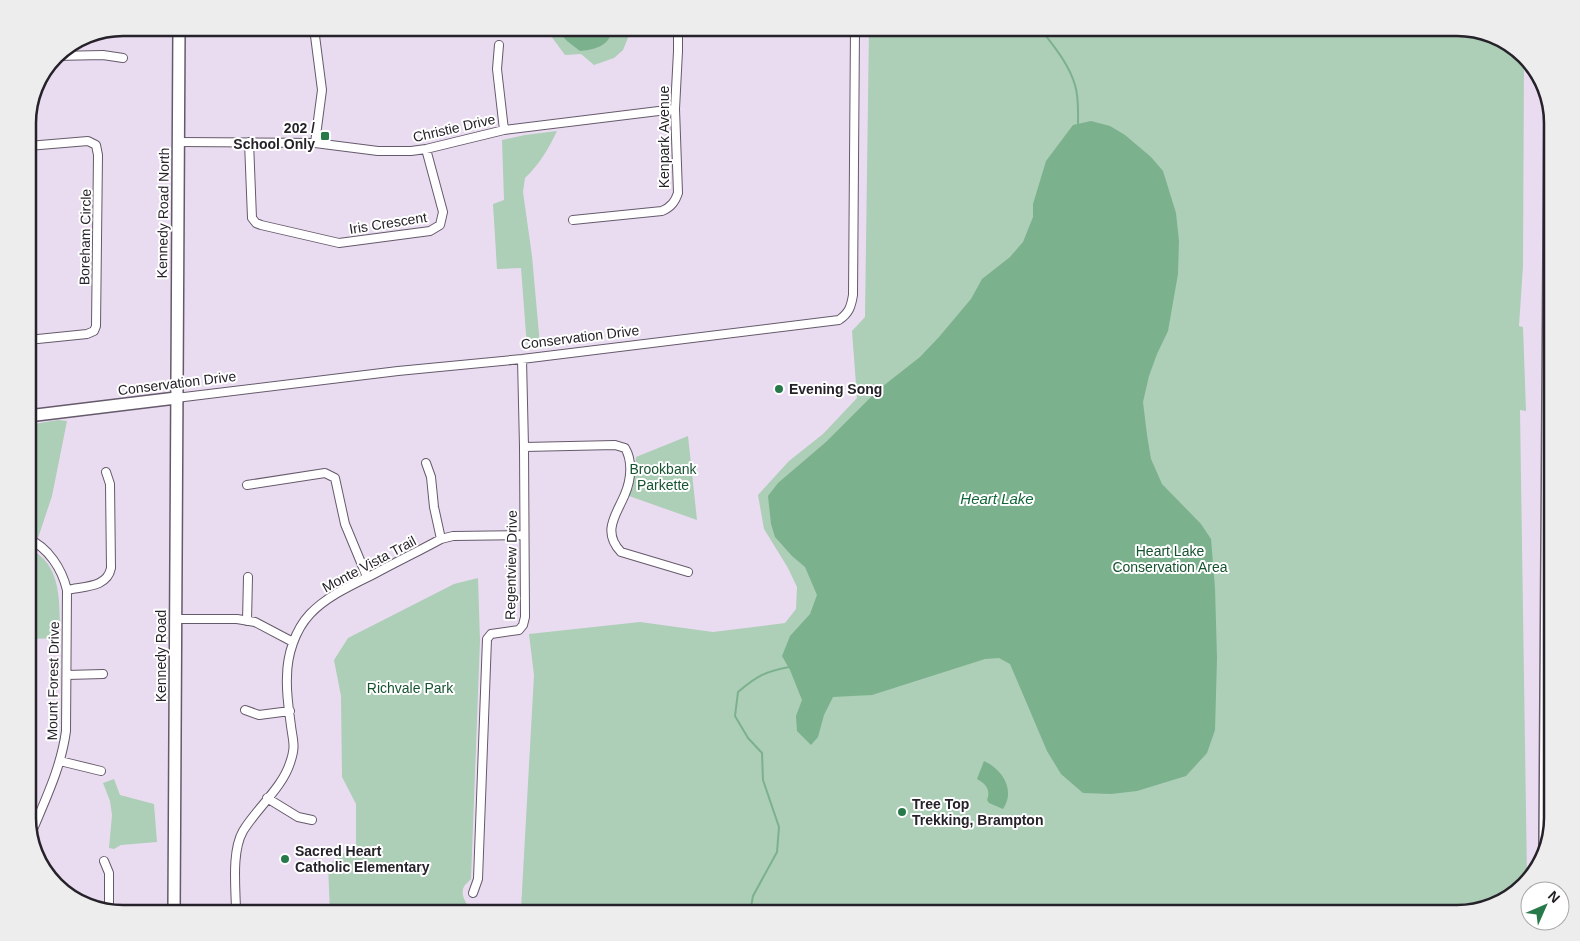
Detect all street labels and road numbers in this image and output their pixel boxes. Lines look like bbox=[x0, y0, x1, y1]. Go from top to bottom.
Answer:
street label: Kenpark Avenue bbox=[656, 86, 672, 188]
street label: Christie Drive bbox=[411, 111, 497, 145]
street label: Kennedy Road North bbox=[154, 147, 172, 279]
street label: Boreham Circle bbox=[76, 188, 94, 285]
street label: Iris Crescent bbox=[348, 209, 428, 237]
street label: Conservation Drive bbox=[520, 322, 640, 352]
street label: Conservation Drive bbox=[117, 368, 237, 398]
street label: Regentview Drive bbox=[502, 510, 520, 620]
street label: Monte Vista Trail bbox=[319, 533, 419, 595]
street label: Kennedy Road bbox=[153, 610, 169, 702]
street label: Mount Forest Drive bbox=[44, 621, 62, 741]

